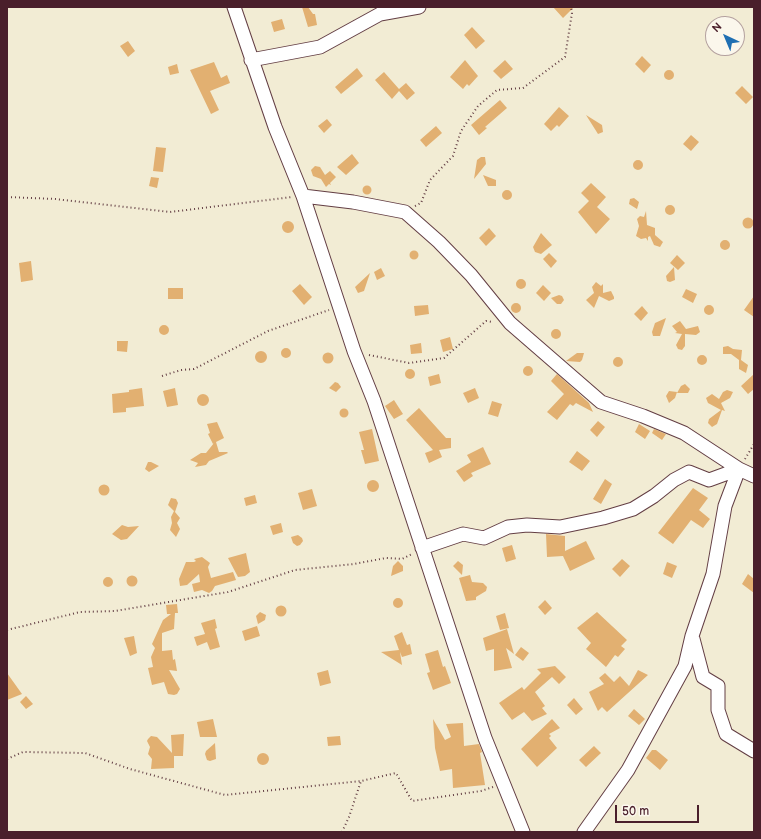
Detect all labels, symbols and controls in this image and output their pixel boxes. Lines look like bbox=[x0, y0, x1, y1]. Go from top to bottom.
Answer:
north arrow bbox=[705, 16, 745, 56]
text: N bbox=[710, 20, 724, 35]
scale bar bbox=[617, 797, 701, 823]
text: 50 m bbox=[622, 804, 649, 819]

